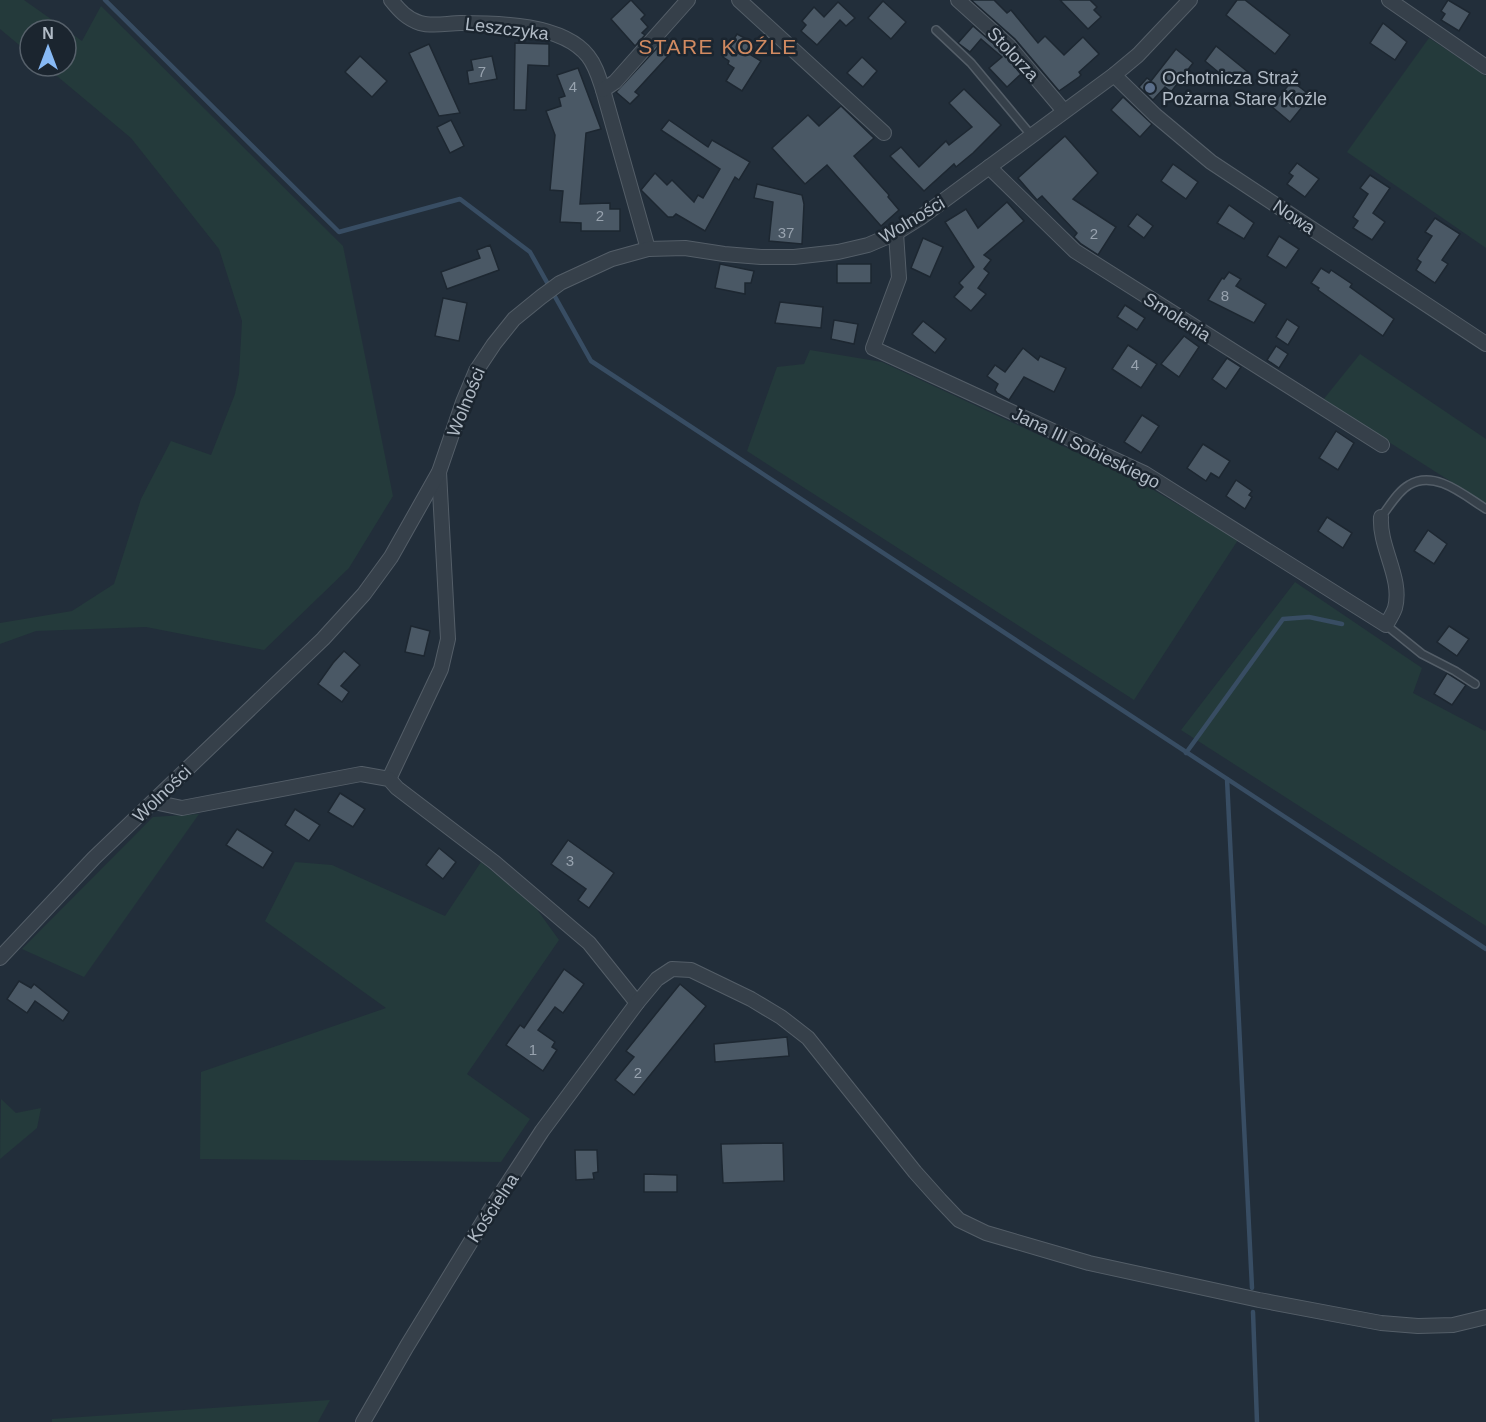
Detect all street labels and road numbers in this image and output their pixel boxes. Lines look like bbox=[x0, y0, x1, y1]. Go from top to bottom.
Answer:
street label: Leszczyka bbox=[464, 14, 551, 44]
street label: Stolorza bbox=[983, 23, 1044, 86]
street label: Wolności bbox=[876, 193, 948, 247]
street label: Nowa bbox=[1269, 196, 1319, 239]
street label: Smolenia bbox=[1140, 289, 1215, 346]
street label: Wolności bbox=[443, 365, 489, 439]
street label: Jana III Sobieskiego bbox=[1009, 403, 1163, 493]
street label: Wolności bbox=[129, 762, 195, 826]
street label: Kościelna bbox=[463, 1169, 523, 1246]

